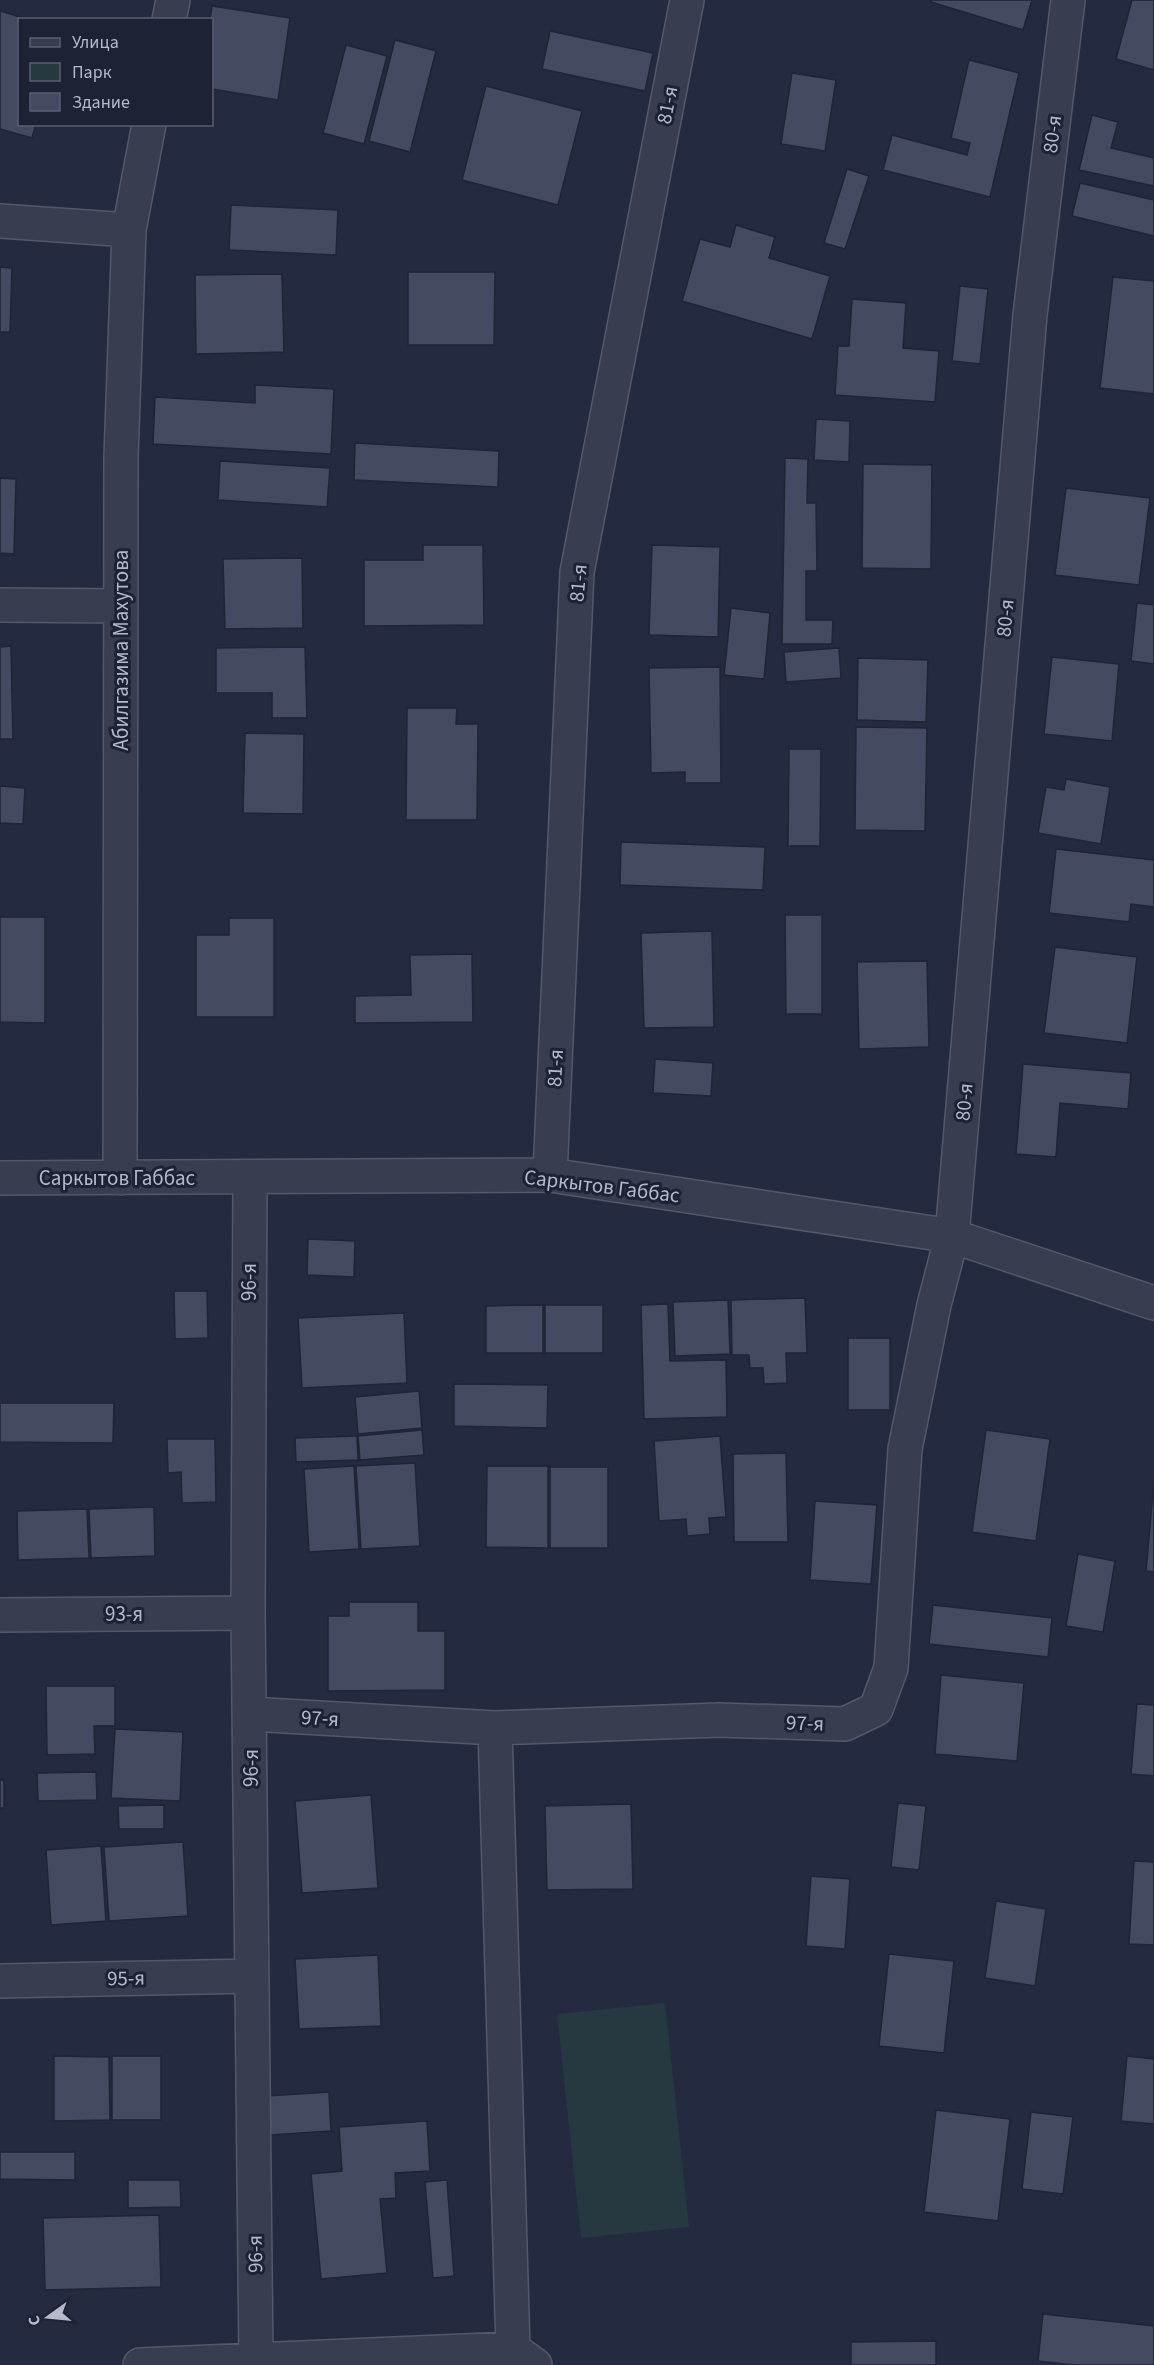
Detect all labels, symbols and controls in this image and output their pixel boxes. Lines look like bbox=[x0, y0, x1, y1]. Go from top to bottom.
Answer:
legend bbox=[18, 18, 213, 126]
text: Улица bbox=[72, 30, 119, 55]
text: Парк bbox=[72, 60, 112, 85]
street label: 81-я bbox=[649, 83, 685, 127]
text: Здание bbox=[72, 90, 130, 115]
street label: 80-я bbox=[1035, 113, 1069, 155]
street label: Абилгазима Махутова bbox=[106, 550, 136, 750]
street label: 81-я bbox=[561, 563, 595, 603]
street label: 80-я bbox=[988, 598, 1022, 638]
street label: 81-я bbox=[539, 1048, 571, 1088]
street label: 80-я bbox=[947, 1082, 981, 1122]
street label: Саркытов Габбас bbox=[523, 1162, 682, 1210]
street label: Саркытов Габбас bbox=[39, 1163, 196, 1193]
street label: 96-я bbox=[234, 1263, 264, 1301]
street label: 93-я bbox=[105, 1599, 143, 1629]
street label: 97-я bbox=[300, 1702, 340, 1734]
street label: 97-я bbox=[785, 1707, 825, 1739]
street label: 96-я bbox=[236, 1749, 266, 1787]
street label: 95-я bbox=[107, 1963, 145, 1993]
street label: 96-я bbox=[240, 2235, 270, 2273]
north arrow bbox=[18, 2287, 78, 2347]
text: С bbox=[23, 2313, 46, 2328]

